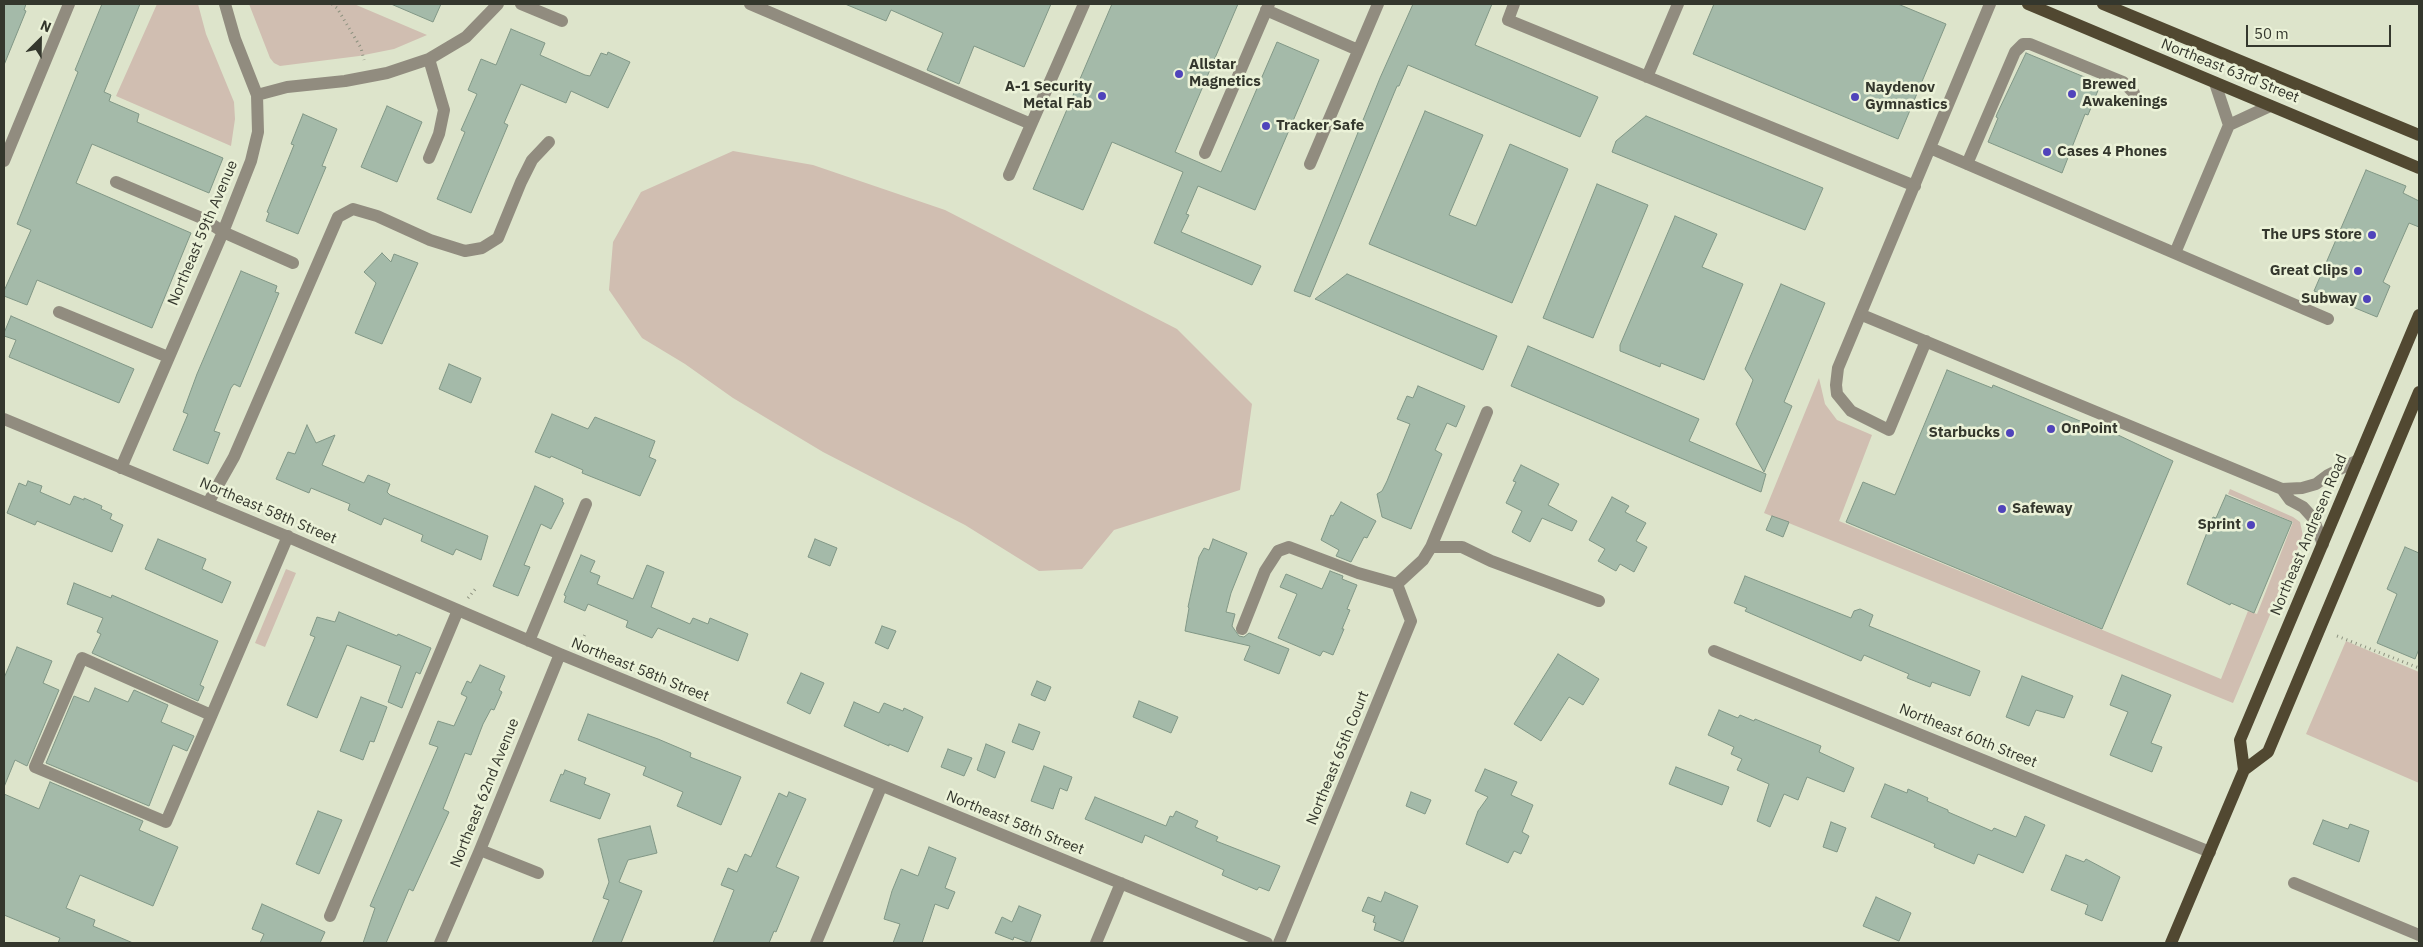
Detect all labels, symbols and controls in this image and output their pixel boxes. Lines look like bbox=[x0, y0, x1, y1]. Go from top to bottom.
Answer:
north arrow bbox=[15, 15, 65, 65]
scale bar bbox=[2248, 15, 2393, 47]
text: N bbox=[38, 16, 54, 36]
text: 50 m bbox=[2254, 24, 2289, 43]
street label: Northeast 63rd Street bbox=[2158, 35, 2302, 107]
place label: Allstar Magnetics bbox=[1189, 56, 1261, 91]
marker: Allstar Magnetics bbox=[1173, 68, 1185, 80]
place label: Brewed Awakenings bbox=[2082, 76, 2168, 111]
place label: A-1 Security Metal Fab bbox=[1005, 78, 1092, 113]
place label: Naydenov Gymnastics bbox=[1865, 79, 1947, 114]
marker: Brewed Awakenings bbox=[2066, 88, 2078, 100]
marker: A-1 Security Metal Fab bbox=[1096, 90, 1108, 102]
marker: Naydenov Gymnastics bbox=[1849, 91, 1861, 103]
place label: Tracker Safe bbox=[1276, 117, 1364, 135]
marker: Tracker Safe bbox=[1260, 120, 1272, 132]
place label: Cases 4 Phones bbox=[2057, 143, 2167, 161]
marker: Cases 4 Phones bbox=[2041, 146, 2053, 158]
street label: Northeast 59th Avenue bbox=[164, 158, 242, 308]
place label: The UPS Store bbox=[2261, 226, 2362, 244]
marker: The UPS Store bbox=[2366, 229, 2378, 241]
place label: Great Clips bbox=[2270, 262, 2348, 280]
marker: Great Clips bbox=[2352, 265, 2364, 277]
place label: Subway bbox=[2301, 290, 2357, 308]
marker: Subway bbox=[2361, 293, 2373, 305]
place label: OnPoint bbox=[2061, 420, 2118, 438]
marker: OnPoint bbox=[2045, 423, 2057, 435]
place label: Starbucks bbox=[1928, 424, 2000, 442]
marker: Starbucks bbox=[2004, 427, 2016, 439]
street label: Northeast Andresen Road bbox=[2267, 452, 2351, 618]
street label: Northeast 58th Street bbox=[197, 474, 339, 548]
place label: Safeway bbox=[2012, 500, 2072, 518]
marker: Safeway bbox=[1996, 503, 2008, 515]
place label: Sprint bbox=[2197, 516, 2241, 534]
marker: Sprint bbox=[2245, 519, 2257, 531]
street label: Northeast 58th Street bbox=[568, 634, 712, 706]
street label: Northeast 65th Court bbox=[1303, 688, 1373, 828]
street label: Northeast 60th Street bbox=[1896, 700, 2040, 772]
street label: Northeast 62nd Avenue bbox=[447, 716, 523, 870]
street label: Northeast 58th Street bbox=[943, 787, 1087, 859]

